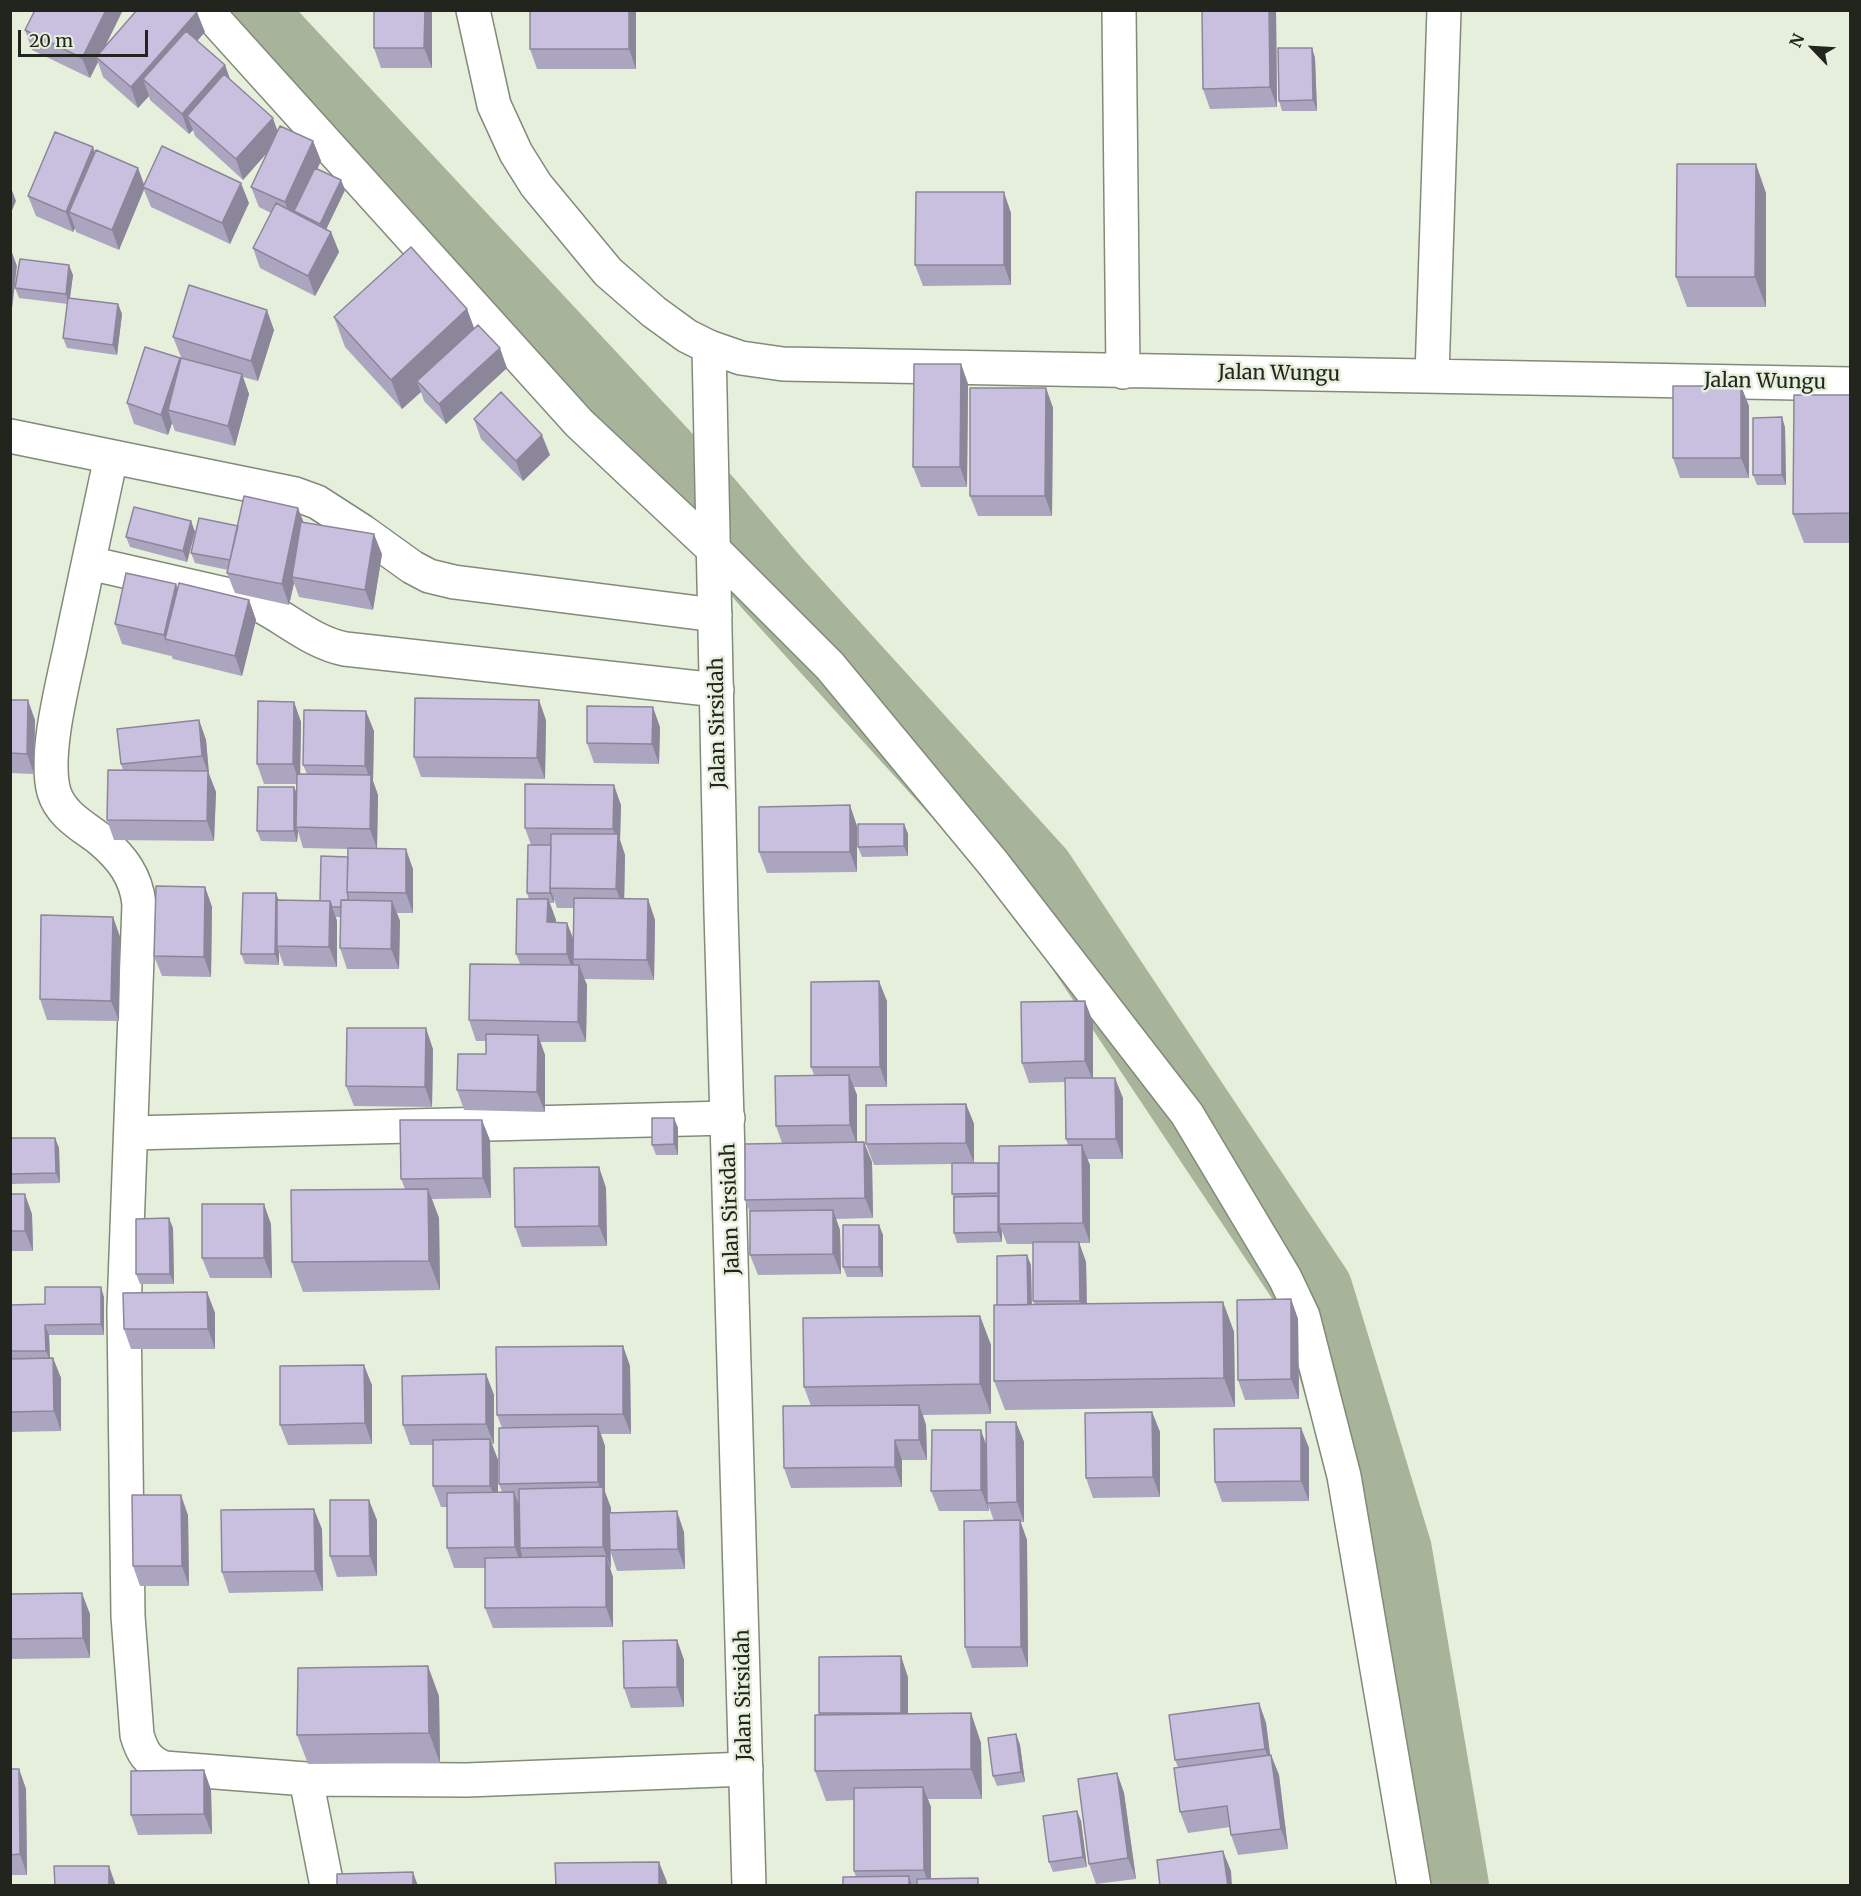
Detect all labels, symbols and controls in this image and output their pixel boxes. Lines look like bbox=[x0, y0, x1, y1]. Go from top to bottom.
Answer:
scale bar bbox=[21, 18, 152, 56]
north arrow bbox=[1783, 18, 1843, 78]
text: 20 m bbox=[29, 29, 73, 52]
text: N bbox=[1785, 30, 1808, 50]
street label: Jalan Wungu bbox=[1218, 361, 1340, 387]
street label: Jalan Wungu bbox=[1704, 369, 1826, 395]
street label: Jalan Sirsidah bbox=[705, 657, 731, 789]
street label: Jalan Sirsidah bbox=[717, 1143, 745, 1275]
street label: Jalan Sirsidah bbox=[731, 1629, 757, 1761]

